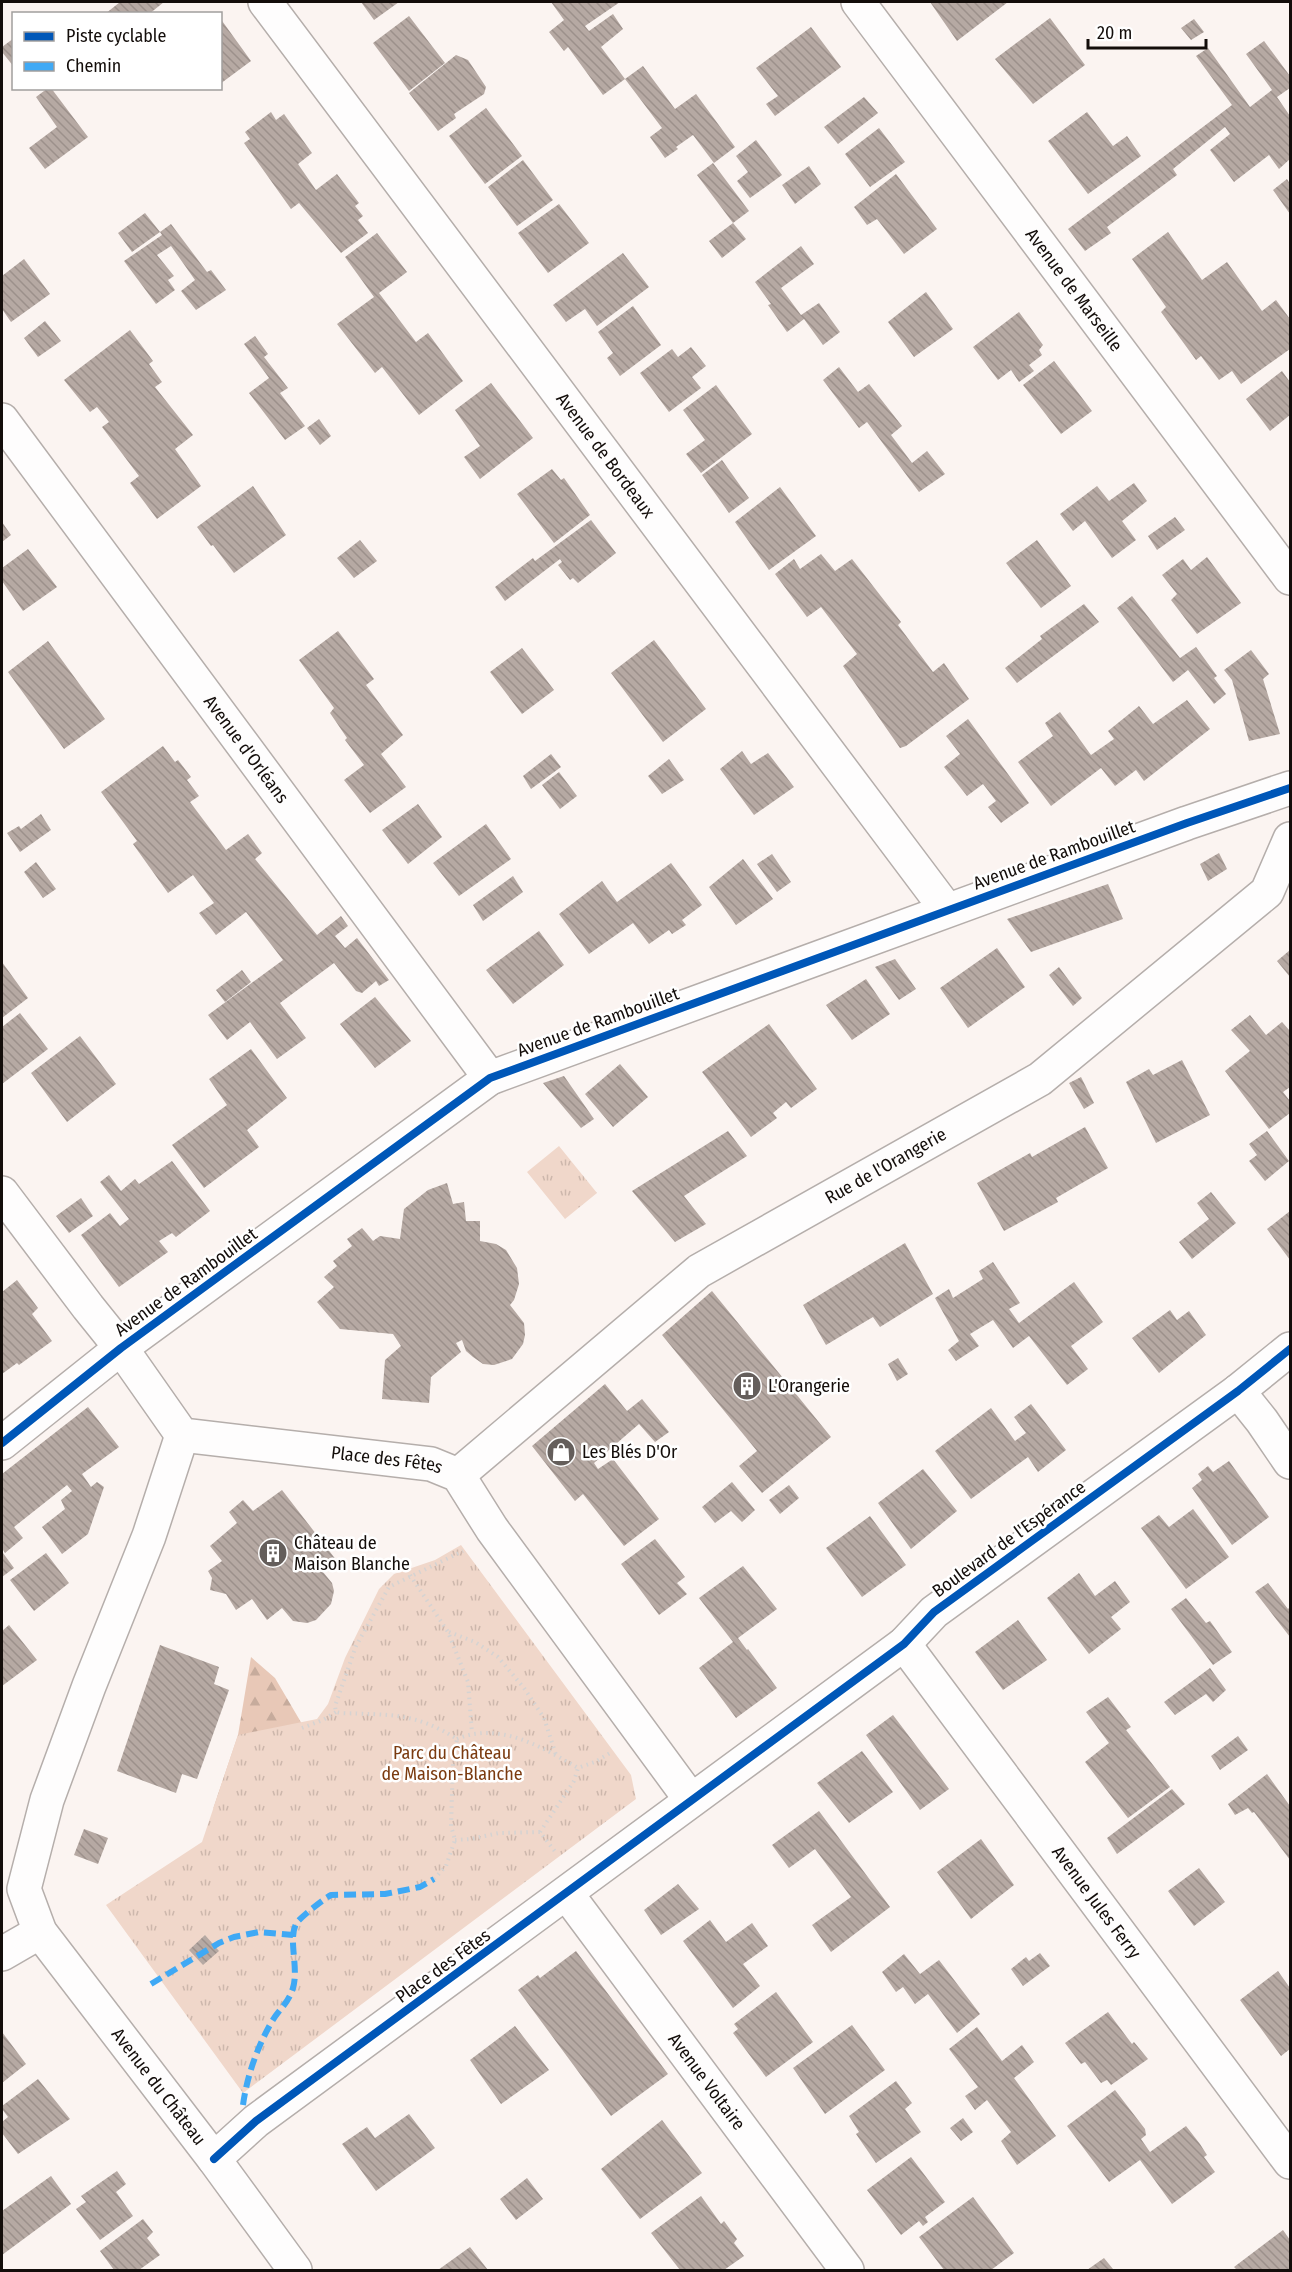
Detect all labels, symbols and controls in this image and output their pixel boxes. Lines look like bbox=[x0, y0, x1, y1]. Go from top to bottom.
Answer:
legend bbox=[12, 12, 222, 90]
scale bar bbox=[1088, 12, 1206, 50]
text: 20 m bbox=[1097, 22, 1132, 44]
text: Piste cyclable bbox=[66, 25, 166, 47]
text: Chemin bbox=[66, 55, 121, 77]
street label: Avenue de Marseille bbox=[1021, 224, 1127, 356]
street label: Avenue de Bordeaux bbox=[551, 388, 660, 522]
street label: Avenue d'Orléans bbox=[199, 691, 294, 808]
street label: Avenue de Rambouillet bbox=[970, 815, 1138, 895]
street label: Avenue de Rambouillet bbox=[514, 982, 682, 1062]
street label: Rue de l'Orangerie bbox=[821, 1123, 950, 1209]
street label: Avenue de Rambouillet bbox=[111, 1223, 262, 1341]
building icon: L'Orangerie bbox=[731, 1370, 763, 1402]
place label: L'Orangerie bbox=[768, 1375, 850, 1397]
shop icon: Les Blés D'Or bbox=[545, 1436, 577, 1468]
street label: Place des Fêtes bbox=[330, 1441, 446, 1479]
place label: Les Blés D'Or bbox=[582, 1441, 678, 1463]
street label: Boulevard de l'Espérance bbox=[928, 1476, 1090, 1602]
place label: Château de Maison Blanche bbox=[294, 1532, 410, 1575]
building icon: Château de Maison Blanche bbox=[257, 1537, 289, 1569]
park label: Parc du Château de Maison-Blanche bbox=[381, 1742, 523, 1785]
street label: Avenue Jules Ferry bbox=[1047, 1841, 1146, 1963]
street label: Place des Fêtes bbox=[391, 1924, 495, 2008]
street label: Avenue du Château bbox=[107, 2024, 210, 2150]
street label: Avenue Voltaire bbox=[664, 2029, 750, 2135]

